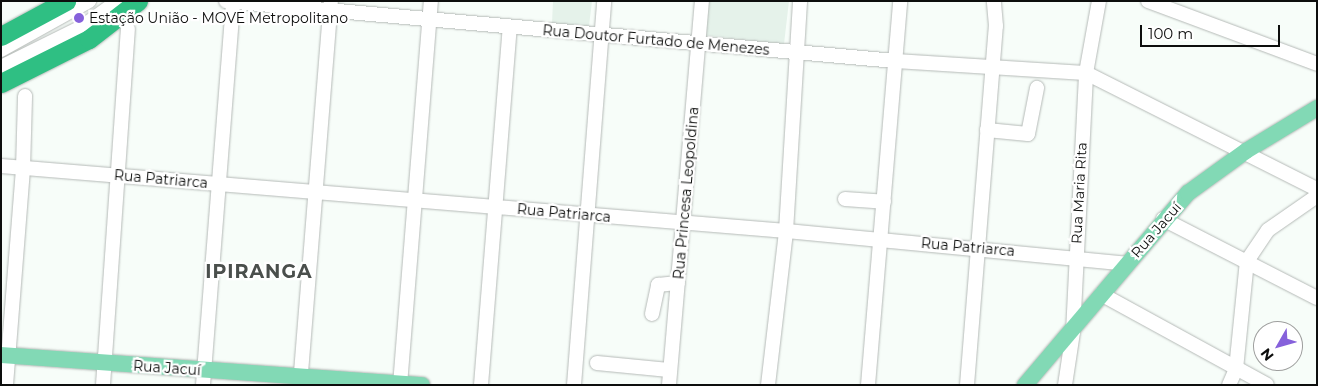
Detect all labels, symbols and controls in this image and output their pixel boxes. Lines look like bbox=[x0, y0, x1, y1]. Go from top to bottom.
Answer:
place label: Estação União - MOVE Metropolitano bbox=[89, 10, 348, 26]
marker: Estação União - MOVE Metropolitano bbox=[73, 12, 85, 24]
scale bar bbox=[1143, 15, 1283, 47]
street label: Rua Doutor Furtado de Menezes bbox=[542, 22, 770, 58]
text: 100 m bbox=[1148, 24, 1193, 43]
street label: Rua Princesa Leopoldina bbox=[670, 106, 702, 280]
street label: Rua Maria Rita bbox=[1068, 142, 1090, 244]
street label: Rua Patriarca bbox=[113, 167, 209, 191]
street label: Rua Jacuí bbox=[1127, 199, 1185, 261]
street label: Rua Patriarca bbox=[516, 201, 612, 225]
street label: Rua Patriarca bbox=[920, 235, 1016, 259]
district label: IPIRANGA bbox=[204, 261, 314, 283]
north arrow bbox=[1253, 321, 1303, 371]
text: N bbox=[1256, 345, 1278, 365]
street label: Rua Jacuí bbox=[133, 357, 201, 379]

